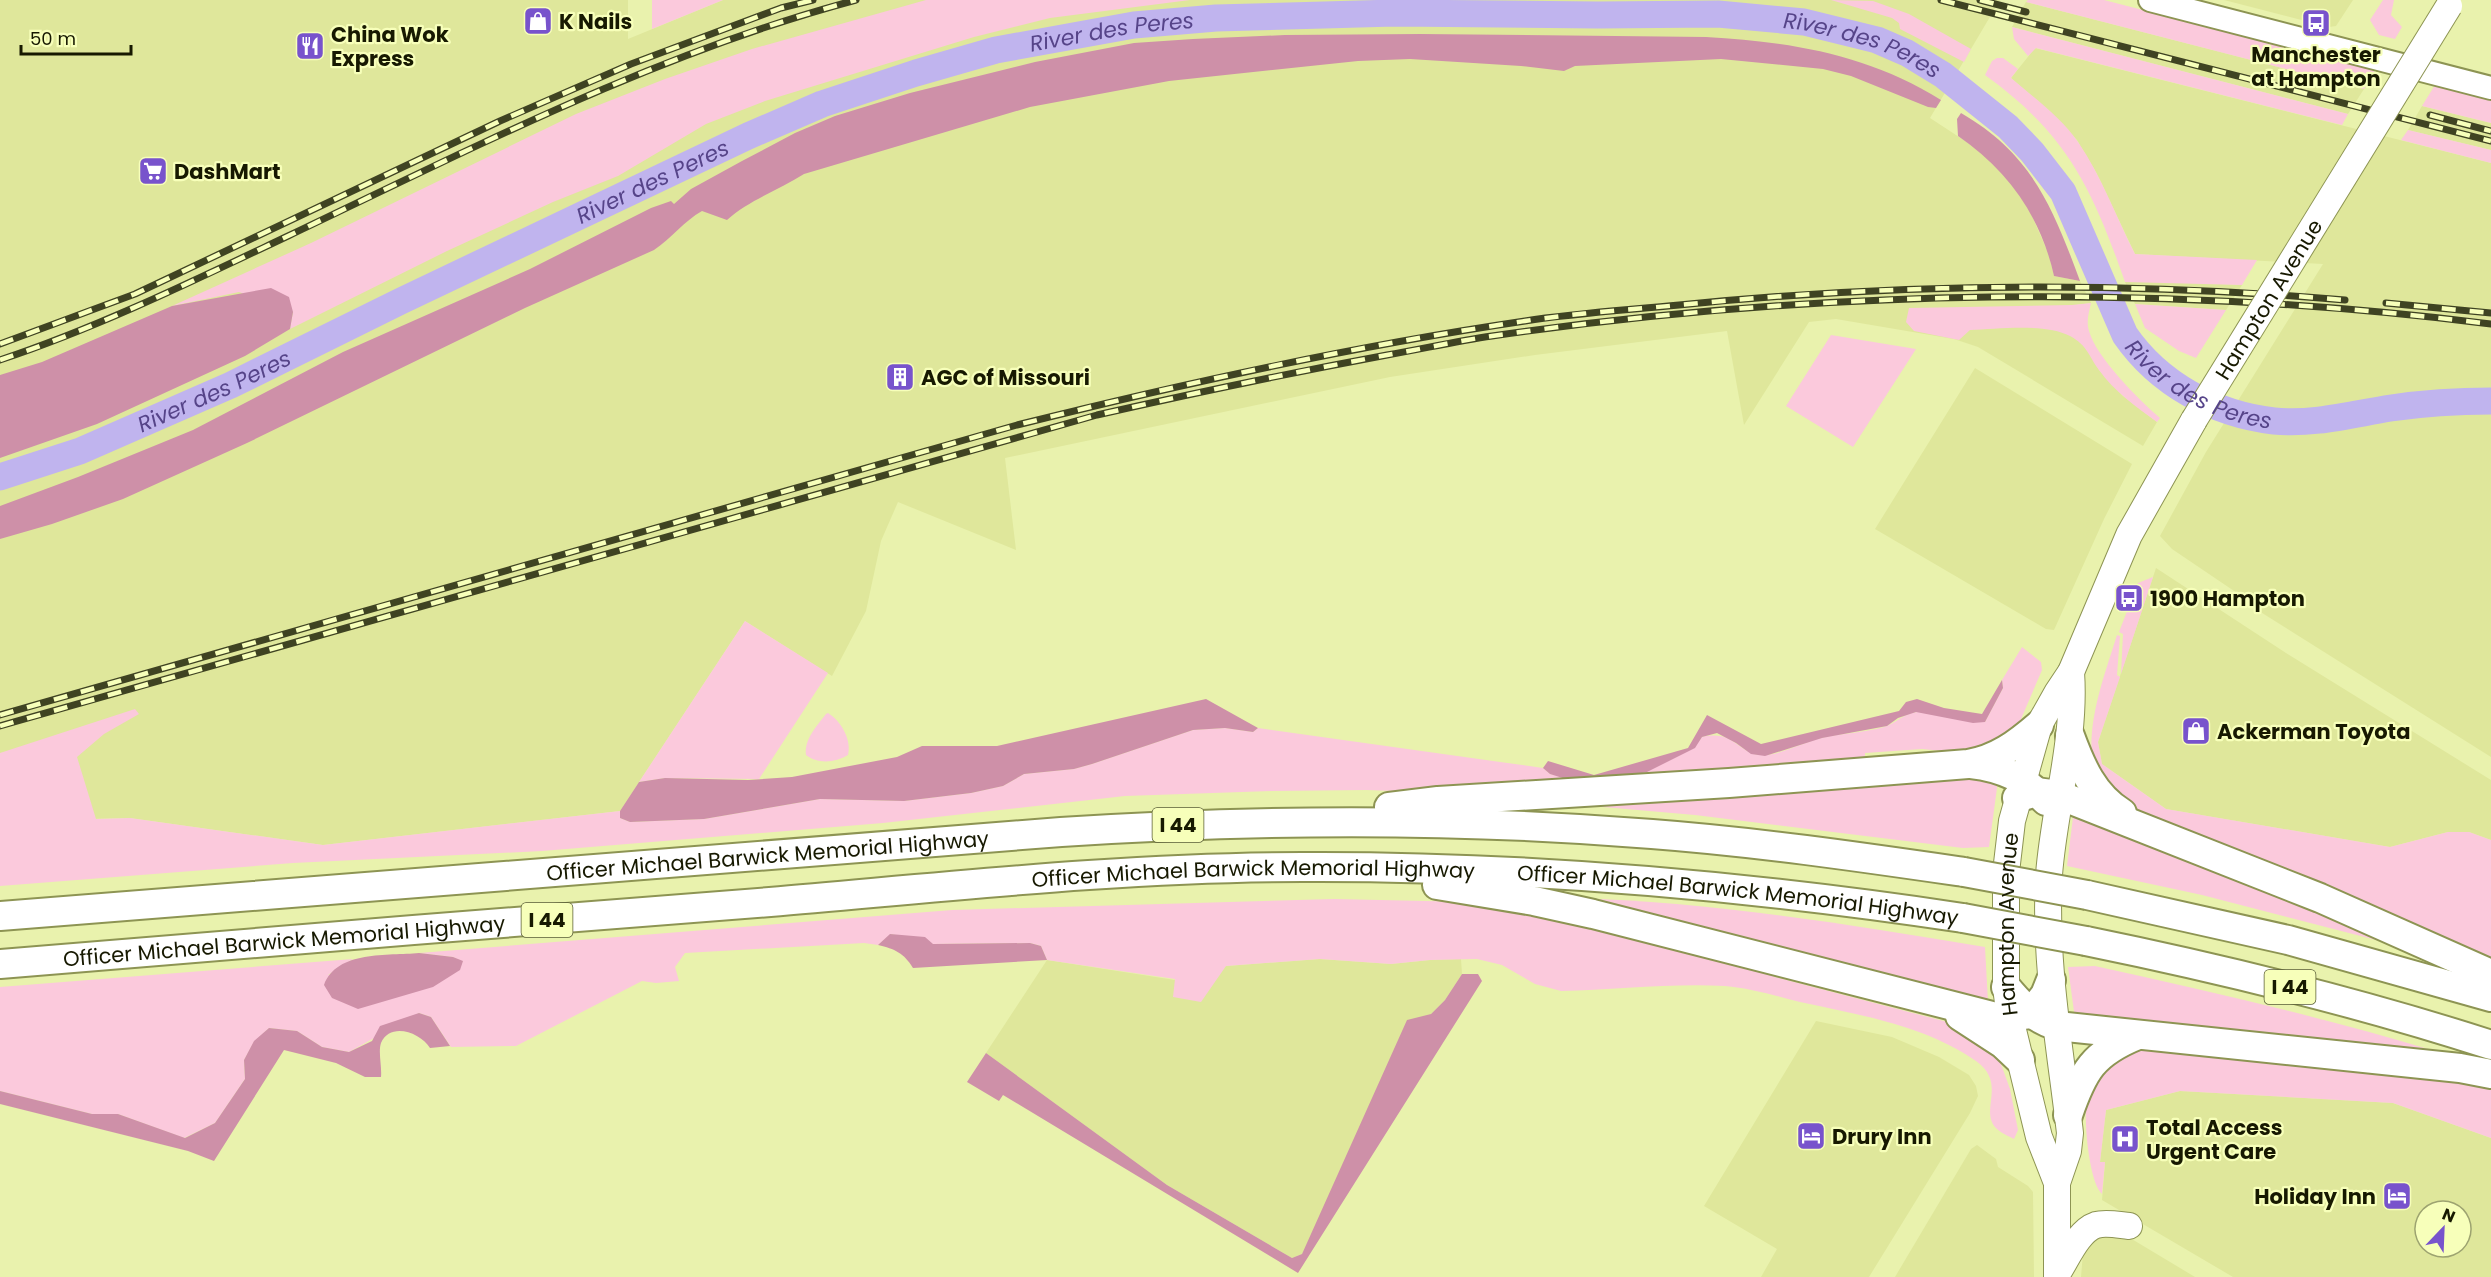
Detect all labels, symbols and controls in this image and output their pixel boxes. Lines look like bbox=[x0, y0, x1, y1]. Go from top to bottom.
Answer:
water label: River des Peres bbox=[1027, 4, 1195, 59]
shop icon: K Nails bbox=[522, 5, 554, 37]
water label: River des Peres bbox=[1782, 5, 1947, 86]
place label: K Nails bbox=[559, 7, 632, 36]
bus stop icon: Manchester at Hampton bbox=[2300, 7, 2332, 39]
scale bar bbox=[21, 18, 130, 56]
place label: China Wok Express bbox=[331, 20, 449, 73]
text: 50 m bbox=[30, 26, 76, 51]
restaurant icon: China Wok Express bbox=[294, 30, 326, 62]
place label: Manchester at Hampton bbox=[2251, 40, 2381, 93]
water label: River des Peres bbox=[571, 132, 734, 231]
supermarket icon: DashMart bbox=[137, 155, 169, 187]
place label: DashMart bbox=[174, 157, 280, 186]
street label: Hampton Avenue bbox=[2208, 213, 2329, 385]
water label: River des Peres bbox=[2118, 333, 2274, 436]
water label: River des Peres bbox=[132, 342, 296, 440]
building icon: AGC of Missouri bbox=[884, 361, 916, 393]
place label: AGC of Missouri bbox=[921, 363, 1090, 392]
bus stop icon: 1900 Hampton bbox=[2113, 582, 2145, 614]
place label: 1900 Hampton bbox=[2150, 584, 2305, 613]
shop icon: Ackerman Toyota bbox=[2180, 715, 2212, 747]
place label: Ackerman Toyota bbox=[2217, 717, 2410, 746]
road number: I 44 bbox=[1152, 808, 1204, 842]
street label: Officer Michael Barwick Memorial Highway bbox=[545, 823, 990, 887]
street label: Hampton Avenue bbox=[1992, 831, 2025, 1018]
street label: Officer Michael Barwick Memorial Highway bbox=[1031, 852, 1476, 894]
street label: Officer Michael Barwick Memorial Highway bbox=[1517, 858, 1961, 932]
road number: I 44 bbox=[522, 903, 572, 937]
street label: Officer Michael Barwick Memorial Highway bbox=[62, 908, 506, 973]
road number: I 44 bbox=[2264, 970, 2316, 1004]
place label: Total Access Urgent Care bbox=[2146, 1113, 2282, 1166]
hotel icon: Drury Inn bbox=[1795, 1120, 1827, 1152]
place label: Drury Inn bbox=[1832, 1122, 1932, 1151]
hospital icon: Total Access Urgent Care bbox=[2109, 1123, 2141, 1155]
hotel icon: Holiday Inn bbox=[2381, 1180, 2413, 1212]
place label: Holiday Inn bbox=[2254, 1182, 2376, 1211]
north arrow bbox=[2413, 1199, 2473, 1259]
text: N bbox=[2439, 1203, 2459, 1229]

